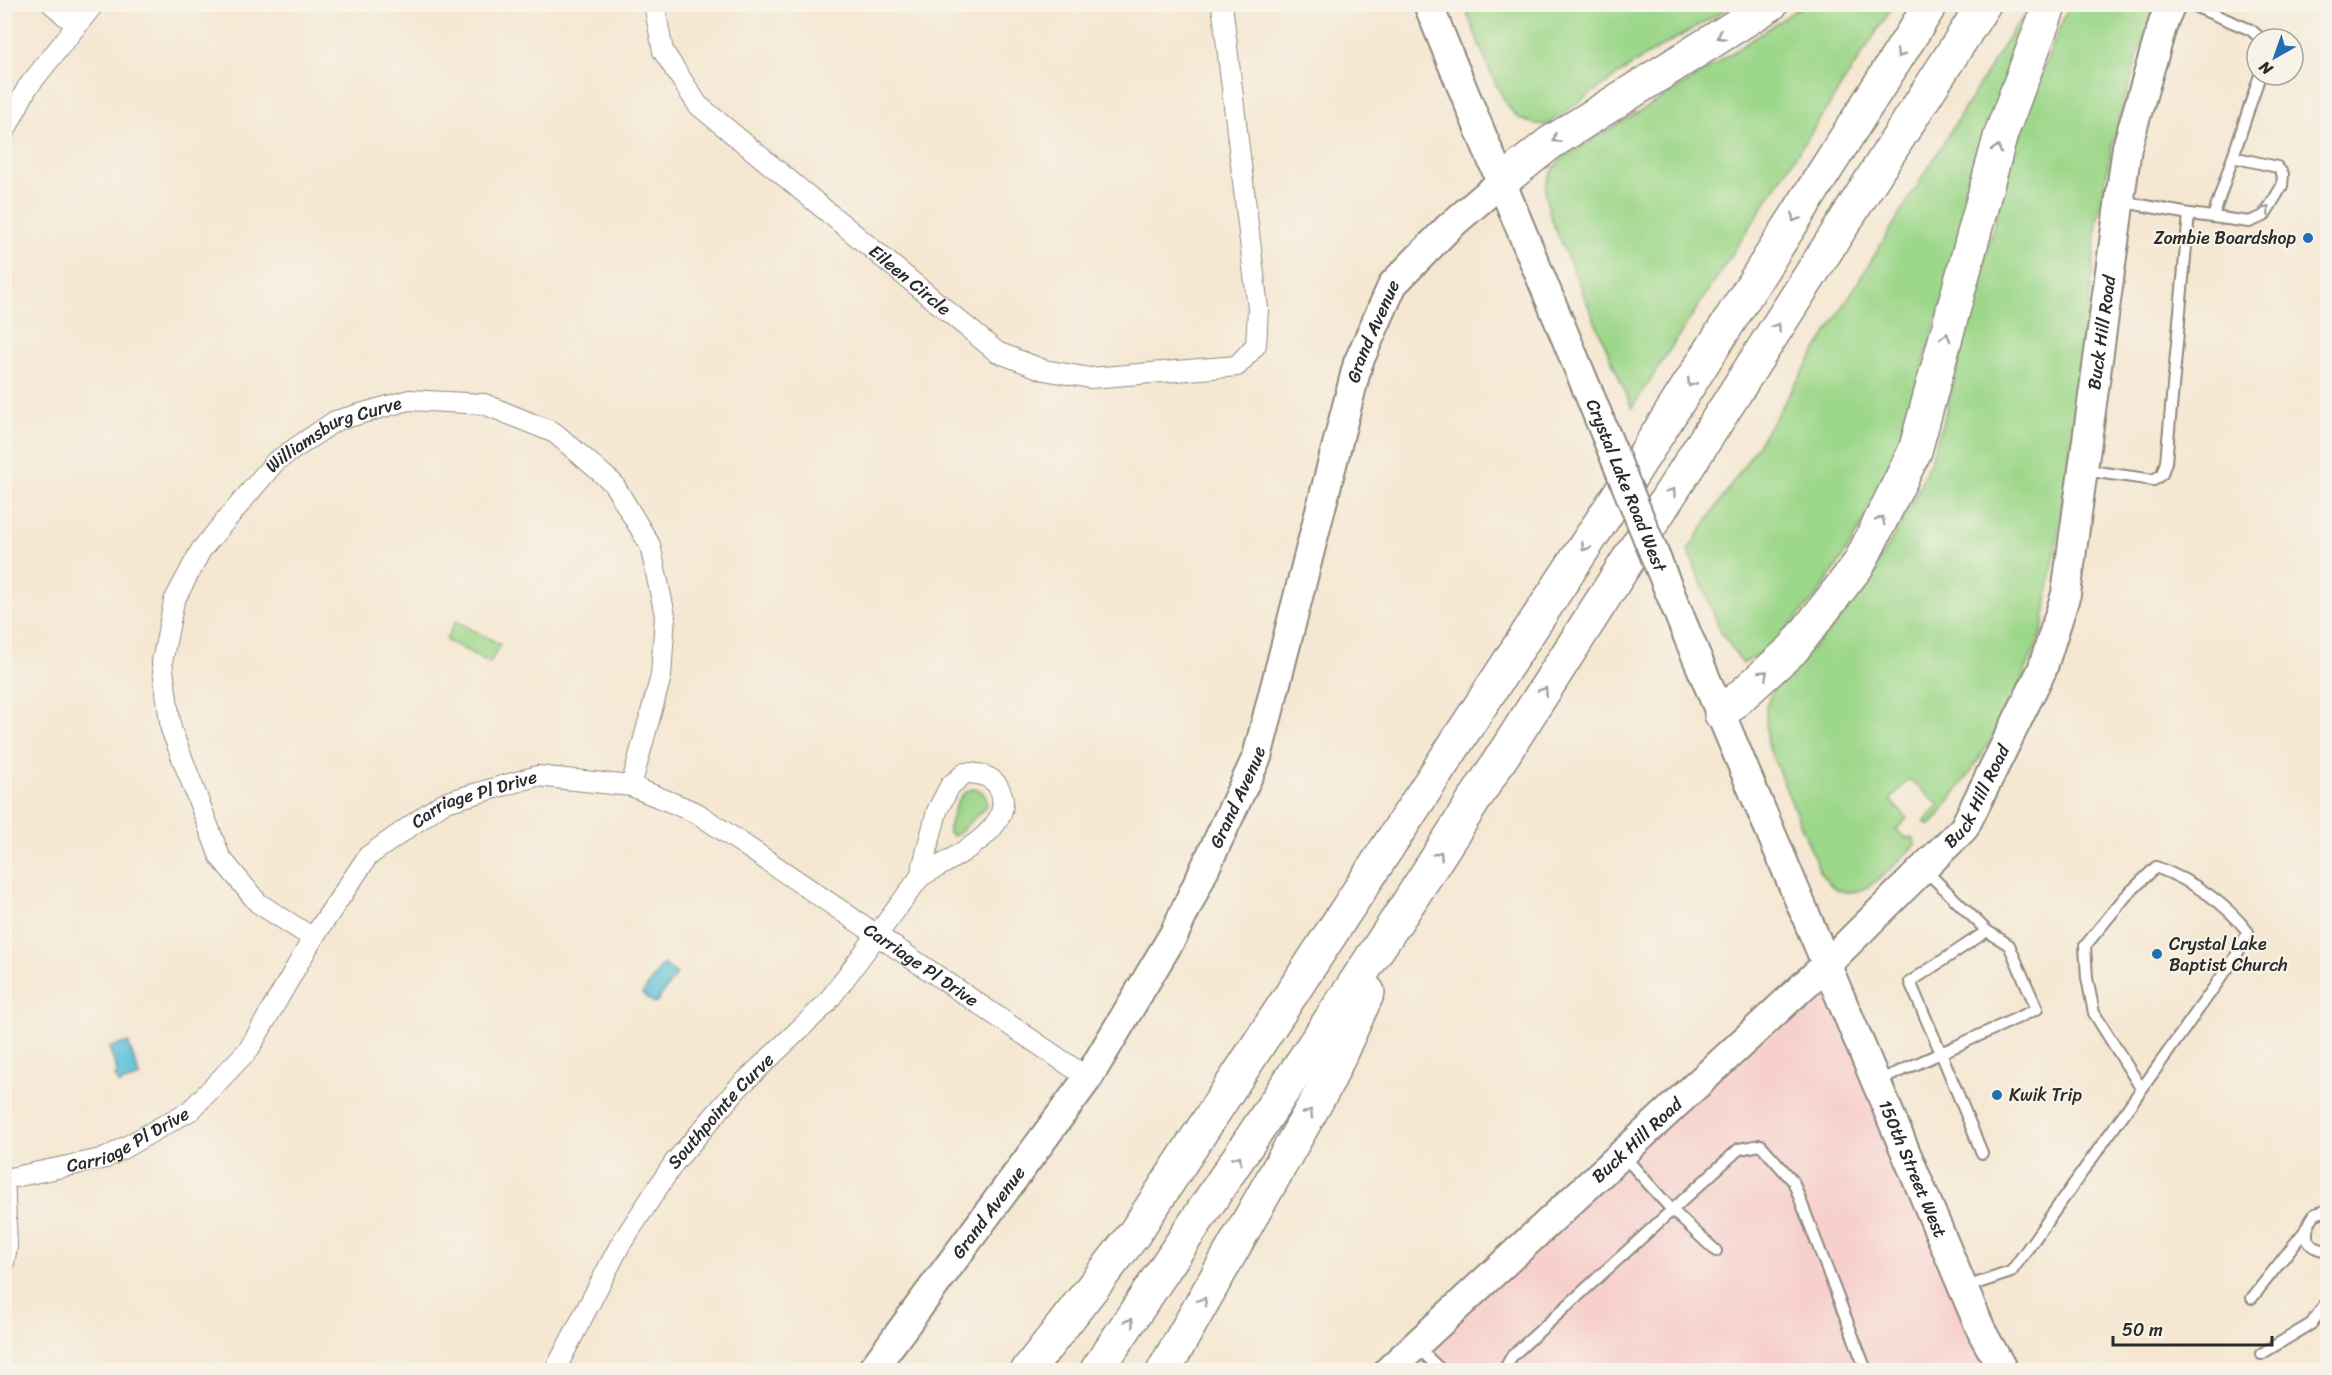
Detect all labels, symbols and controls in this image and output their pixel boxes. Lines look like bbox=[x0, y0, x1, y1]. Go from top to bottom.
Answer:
north arrow bbox=[2245, 27, 2305, 87]
one-way arrow bbox=[1717, 28, 1728, 39]
one-way arrow bbox=[1896, 47, 1907, 58]
text: N bbox=[2251, 53, 2280, 83]
one-way arrow bbox=[1552, 132, 1563, 143]
one-way arrow bbox=[1989, 144, 2002, 154]
one-way arrow bbox=[2259, 206, 2270, 217]
one-way arrow bbox=[1792, 212, 1803, 223]
place label: Zombie Boardshop bbox=[2154, 222, 2296, 254]
marker: Zombie Boardshop bbox=[2301, 231, 2315, 245]
street label: Eileen Circle bbox=[861, 236, 958, 324]
street label: Buck Hill Road bbox=[2078, 272, 2126, 392]
street label: Grand Avenue bbox=[1338, 275, 1409, 386]
one-way arrow bbox=[1770, 323, 1781, 334]
one-way arrow bbox=[1939, 332, 1951, 343]
one-way arrow bbox=[1686, 377, 1698, 387]
street label: Williamsburg Curve bbox=[256, 387, 406, 480]
street label: Crystal Lake Road West bbox=[1577, 394, 1676, 577]
one-way arrow bbox=[1664, 487, 1675, 498]
one-way arrow bbox=[1874, 516, 1885, 527]
one-way arrow bbox=[1581, 540, 1592, 551]
one-way arrow bbox=[1757, 670, 1768, 681]
one-way arrow bbox=[1537, 687, 1548, 698]
street label: Buck Hill Road bbox=[1936, 738, 2019, 856]
street label: Grand Avenue bbox=[1200, 743, 1275, 854]
street label: Carriage Pl Drive bbox=[404, 761, 541, 837]
one-way arrow bbox=[1431, 851, 1442, 862]
street label: Carriage Pl Drive bbox=[857, 914, 985, 1016]
place label: Crystal Lake Baptist Church bbox=[2169, 928, 2288, 981]
marker: Crystal Lake Baptist Church bbox=[2150, 947, 2164, 961]
street label: Southpointe Curve bbox=[659, 1045, 782, 1177]
place label: Kwik Trip bbox=[2009, 1079, 2082, 1111]
street label: Buck Hill Road bbox=[1584, 1088, 1691, 1191]
marker: Kwik Trip bbox=[1990, 1088, 2004, 1102]
street label: 150th Street West bbox=[1869, 1095, 1956, 1243]
street label: Carriage Pl Drive bbox=[64, 1098, 195, 1182]
one-way arrow bbox=[1302, 1109, 1314, 1120]
one-way arrow bbox=[1230, 1155, 1241, 1166]
street label: Grand Avenue bbox=[943, 1159, 1034, 1266]
one-way arrow bbox=[1196, 1297, 1207, 1307]
scale bar bbox=[2113, 1309, 2272, 1347]
text: 50 m bbox=[2122, 1314, 2163, 1346]
one-way arrow bbox=[1122, 1318, 1134, 1328]

